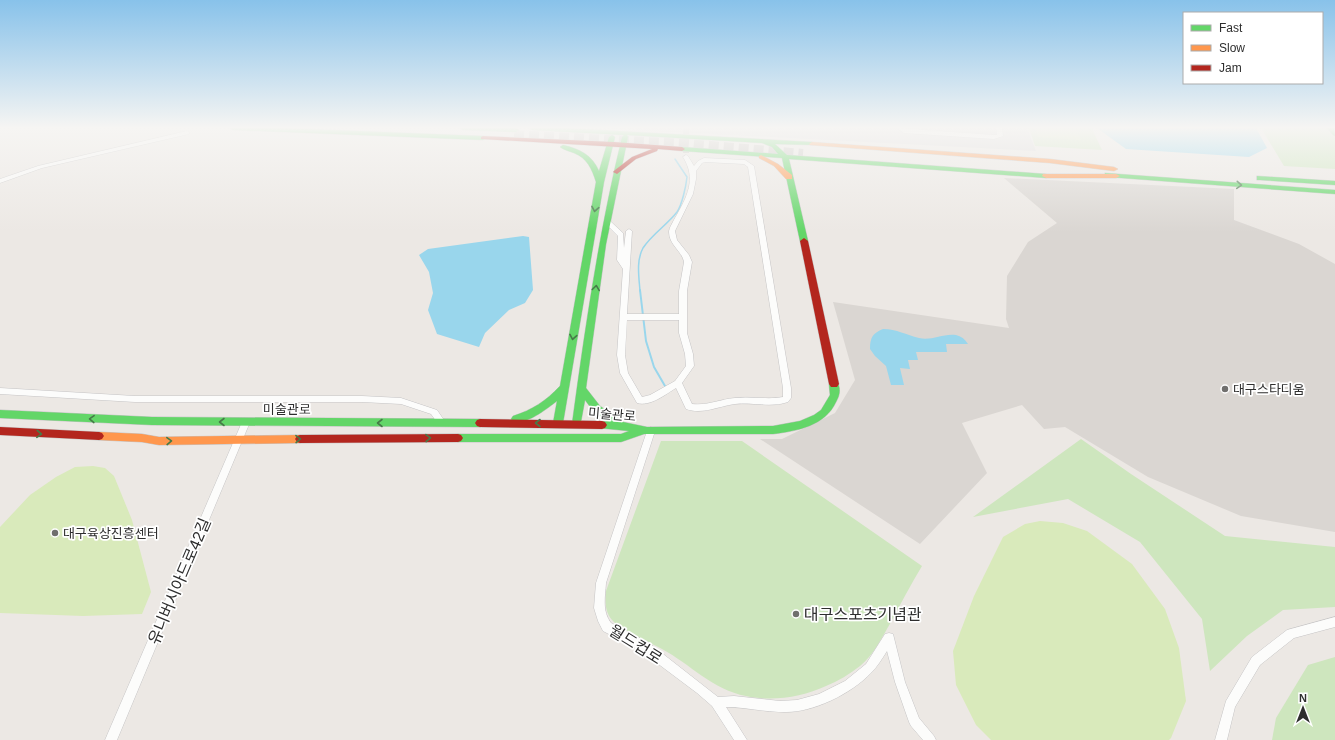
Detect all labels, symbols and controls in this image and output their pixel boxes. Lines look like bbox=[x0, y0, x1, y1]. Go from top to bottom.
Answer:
legend bbox=[1183, 12, 1323, 84]
text: Fast bbox=[1219, 21, 1243, 35]
text: Slow bbox=[1219, 41, 1245, 55]
text: Jam bbox=[1219, 61, 1242, 75]
one-way arrow bbox=[1236, 180, 1242, 189]
one-way arrow bbox=[592, 206, 600, 212]
one-way arrow bbox=[591, 285, 600, 291]
one-way arrow bbox=[569, 334, 578, 340]
place label: 대구스타디움 bbox=[1233, 382, 1305, 397]
marker: 대구스타디움 bbox=[1220, 384, 1230, 394]
street label: 미술관로 bbox=[263, 402, 311, 417]
street label: 미술관로 bbox=[587, 405, 636, 424]
one-way arrow bbox=[89, 415, 95, 423]
one-way arrow bbox=[219, 418, 225, 426]
one-way arrow bbox=[377, 419, 383, 427]
one-way arrow bbox=[535, 419, 541, 427]
one-way arrow bbox=[36, 429, 42, 438]
one-way arrow bbox=[425, 434, 431, 442]
one-way arrow bbox=[295, 435, 301, 443]
one-way arrow bbox=[166, 437, 172, 445]
street label: 유니버시아드로42길 bbox=[145, 515, 214, 647]
place label: 대구육상진흥센터 bbox=[63, 526, 159, 541]
marker: 대구육상진흥센터 bbox=[50, 528, 60, 538]
place label: 대구스포츠기념관 bbox=[804, 606, 922, 623]
marker: 대구스포츠기념관 bbox=[791, 609, 801, 619]
street label: 월드컵로 bbox=[606, 622, 665, 667]
north arrow bbox=[1283, 688, 1323, 728]
text: N bbox=[1299, 692, 1307, 704]

